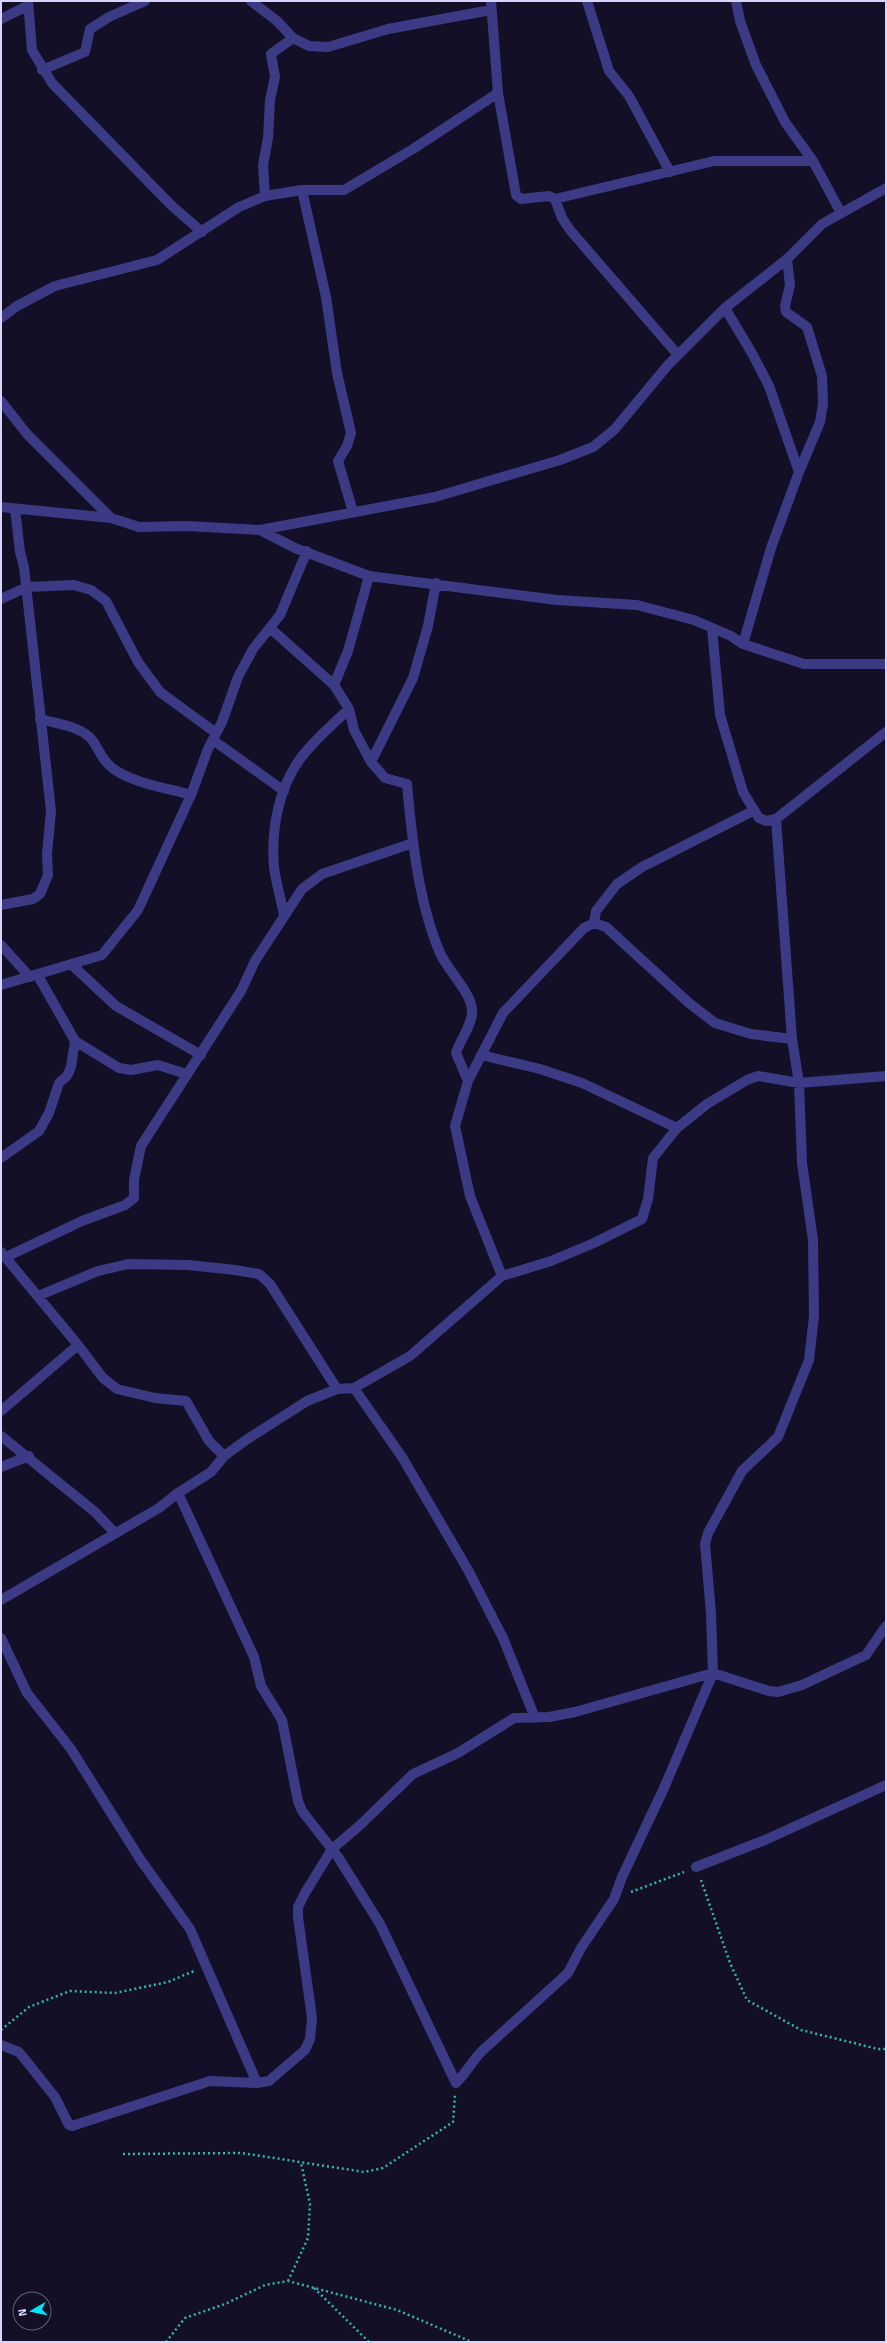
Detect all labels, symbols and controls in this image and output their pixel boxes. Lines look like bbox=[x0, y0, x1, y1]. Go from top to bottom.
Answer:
north arrow bbox=[12, 2291, 52, 2331]
text: N bbox=[16, 2308, 30, 2317]

